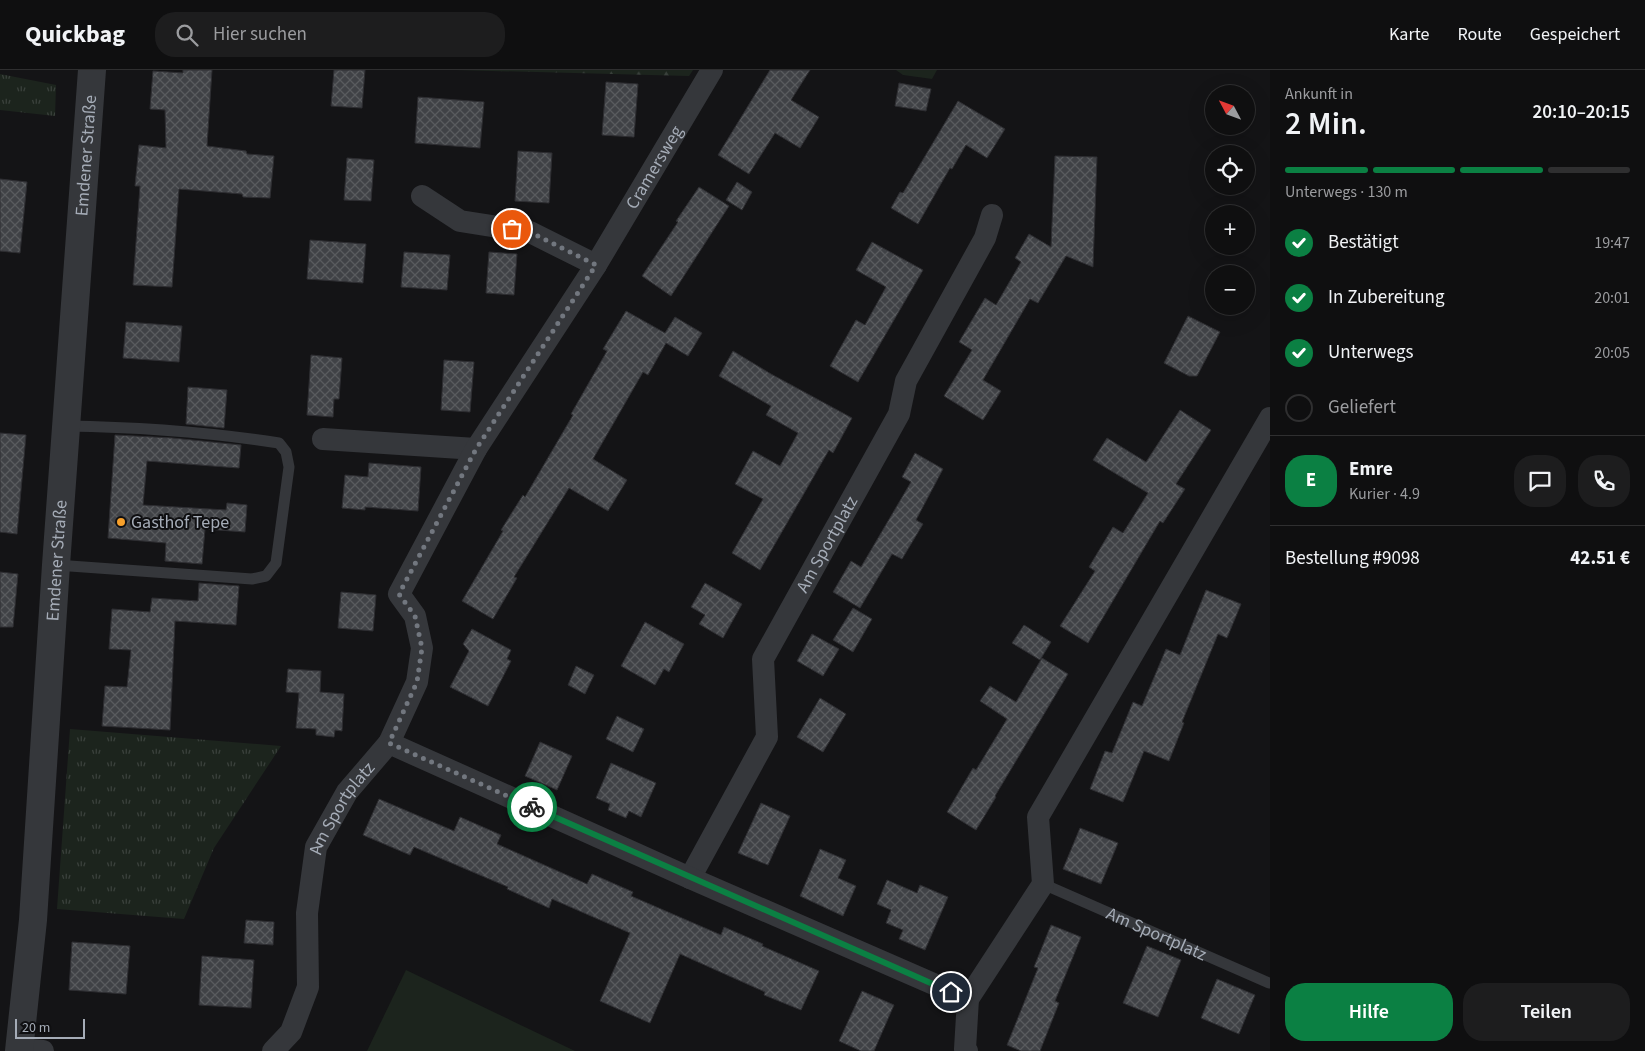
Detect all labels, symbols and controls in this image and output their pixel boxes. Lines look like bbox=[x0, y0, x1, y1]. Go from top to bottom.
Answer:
search box bbox=[155, 12, 505, 57]
text: Quickbag bbox=[25, 17, 125, 52]
icon: search bbox=[173, 21, 201, 49]
text: Hier suchen bbox=[213, 21, 307, 48]
text: Karte bbox=[1389, 22, 1429, 47]
text: Route bbox=[1457, 22, 1502, 47]
text: Gespeichert bbox=[1530, 22, 1620, 47]
text: Ankunft in bbox=[1285, 83, 1353, 105]
north arrow bbox=[1205, 85, 1255, 135]
map controls bbox=[1205, 85, 1255, 315]
street label: Emdener Straße bbox=[69, 94, 103, 217]
text: 20:10–20:15 bbox=[1532, 99, 1630, 126]
text: 2 Min. bbox=[1285, 101, 1367, 147]
street label: Cramersweg bbox=[619, 121, 689, 214]
button: locate bbox=[1205, 145, 1255, 195]
text: Unterwegs · 130 m bbox=[1285, 181, 1408, 203]
button: + bbox=[1205, 205, 1255, 255]
pin bbox=[491, 208, 533, 250]
icon: bag bbox=[498, 215, 526, 243]
icon: check bbox=[1285, 229, 1313, 257]
text: Bestätigt bbox=[1328, 229, 1399, 256]
text: 19:47 bbox=[1594, 232, 1630, 254]
button: − bbox=[1205, 265, 1255, 315]
icon: check bbox=[1285, 284, 1313, 312]
text: In Zubereitung bbox=[1328, 284, 1445, 311]
text: 20:01 bbox=[1594, 287, 1630, 309]
icon: check bbox=[1285, 339, 1313, 367]
text: Unterwegs bbox=[1328, 339, 1414, 366]
text: 20:05 bbox=[1594, 342, 1630, 364]
text: Geliefert bbox=[1328, 394, 1396, 421]
button: chat bbox=[1514, 455, 1566, 507]
button: phone bbox=[1578, 455, 1630, 507]
text: Emre bbox=[1349, 456, 1393, 483]
text: E bbox=[1306, 467, 1316, 494]
text: Kurier · 4.9 bbox=[1349, 483, 1420, 505]
street label: Am Sportplatz bbox=[790, 491, 864, 597]
street label: Emdener Straße bbox=[40, 499, 73, 622]
place label: Gasthof Tepe bbox=[131, 510, 229, 535]
marker: Gasthof Tepe bbox=[115, 516, 127, 528]
text: Bestellung #9098 bbox=[1285, 545, 1420, 572]
text: 42.51 € bbox=[1570, 545, 1630, 572]
street label: Am Sportplatz bbox=[303, 756, 381, 856]
courier bbox=[507, 782, 557, 832]
icon: bike bbox=[518, 793, 546, 821]
street label: Am Sportplatz bbox=[1102, 901, 1211, 967]
pin bbox=[930, 971, 972, 1013]
icon: home bbox=[937, 978, 965, 1006]
button: Hilfe bbox=[1285, 983, 1453, 1041]
button: Teilen bbox=[1463, 983, 1630, 1041]
scale bar bbox=[15, 1016, 85, 1039]
text: 20 m bbox=[22, 1018, 50, 1038]

